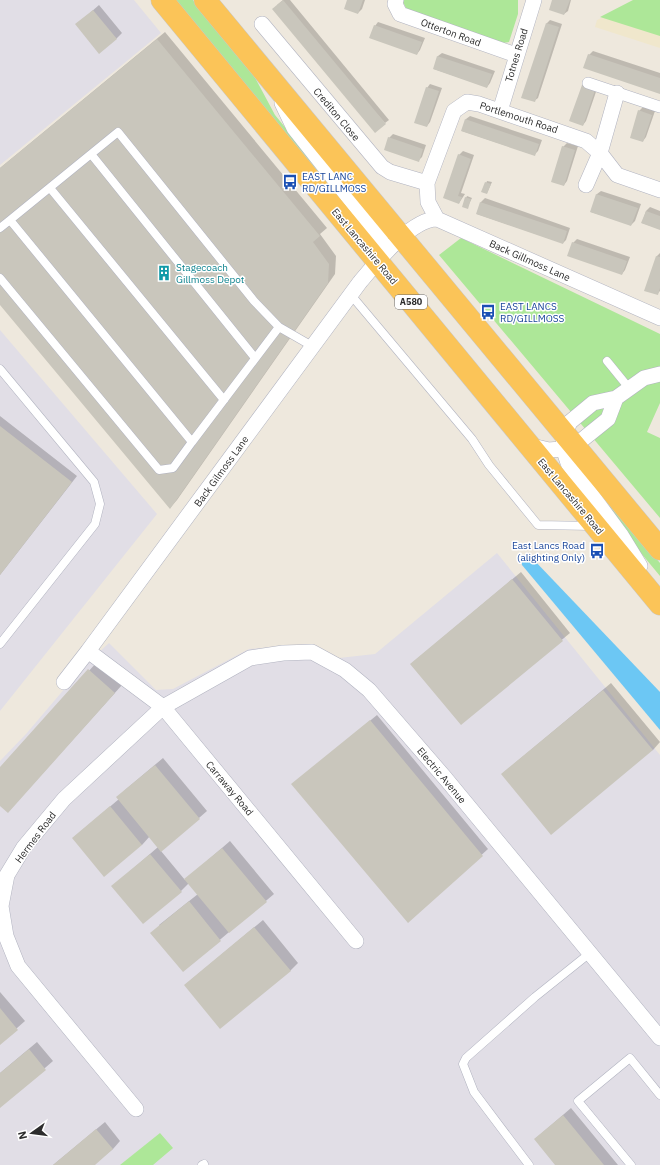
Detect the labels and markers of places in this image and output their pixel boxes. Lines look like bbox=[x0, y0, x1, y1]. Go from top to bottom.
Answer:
place label: EAST LANC RD/GILLMOSS bbox=[302, 170, 367, 195]
bus stop icon: EAST LANC RD/GILLMOSS bbox=[281, 173, 299, 191]
place label: Stagecoach Gillmoss Depot bbox=[176, 261, 245, 286]
building icon: Stagecoach Gillmoss Depot bbox=[155, 264, 173, 282]
place label: EAST LANCS RD/GILLMOSS bbox=[500, 300, 565, 325]
bus stop icon: EAST LANCS RD/GILLMOSS bbox=[479, 303, 497, 321]
place label: East Lancs Road (alighting Only) bbox=[512, 539, 585, 564]
bus stop icon: East Lancs Road (alighting Only) bbox=[588, 542, 606, 560]

